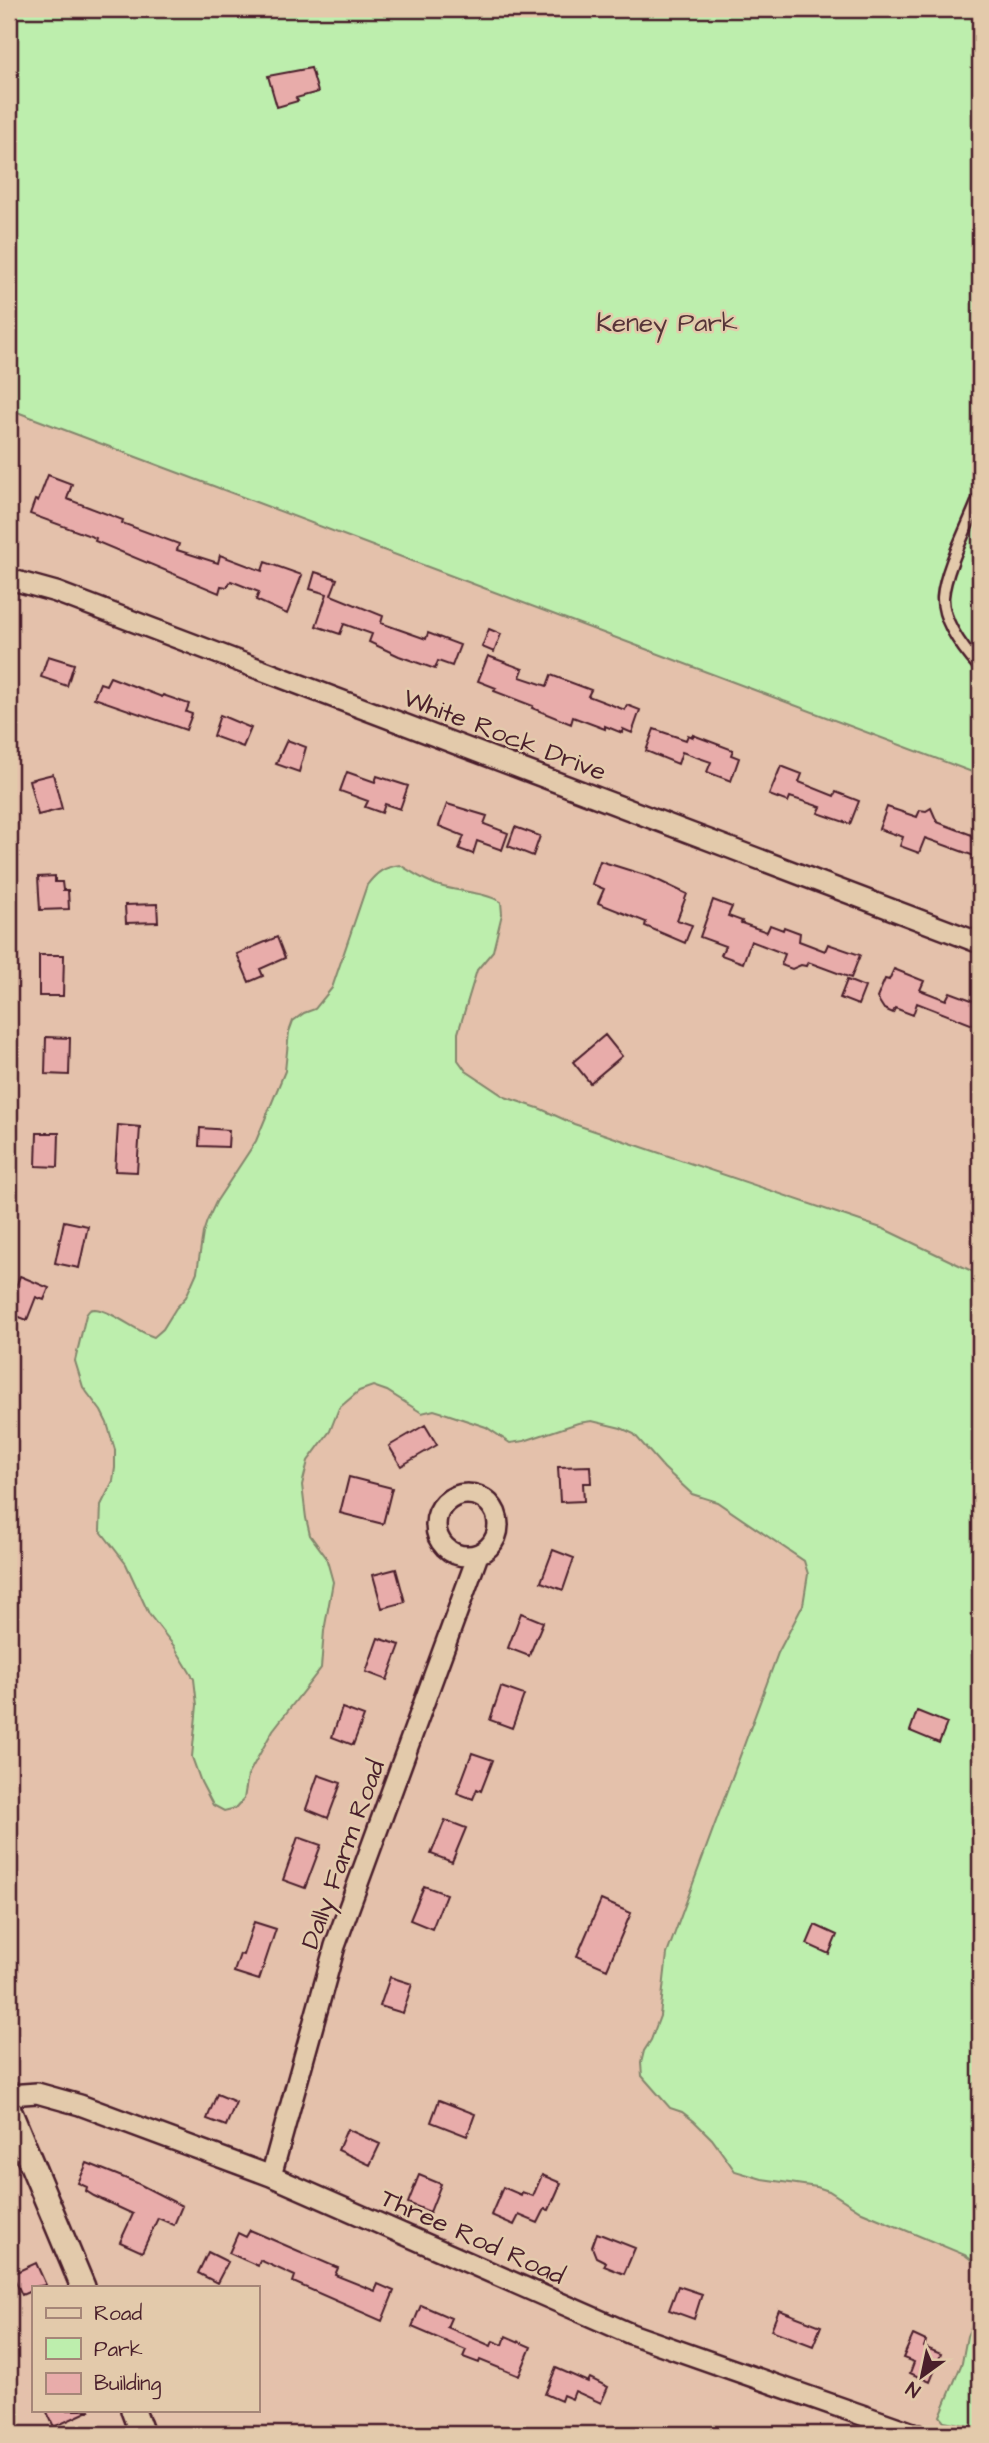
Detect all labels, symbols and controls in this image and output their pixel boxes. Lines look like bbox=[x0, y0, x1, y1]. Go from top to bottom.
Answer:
park label: Keney Park bbox=[596, 305, 738, 343]
street label: White Rock Drive bbox=[398, 680, 611, 790]
street label: Dally Farm Road bbox=[292, 1755, 396, 1955]
street label: Three Rod Road bbox=[375, 2180, 571, 2294]
legend bbox=[32, 2286, 259, 2412]
text: Road bbox=[94, 2299, 142, 2328]
text: Park bbox=[94, 2335, 143, 2364]
north arrow bbox=[888, 2342, 958, 2412]
text: Building bbox=[94, 2369, 162, 2400]
text: N bbox=[901, 2374, 926, 2404]

